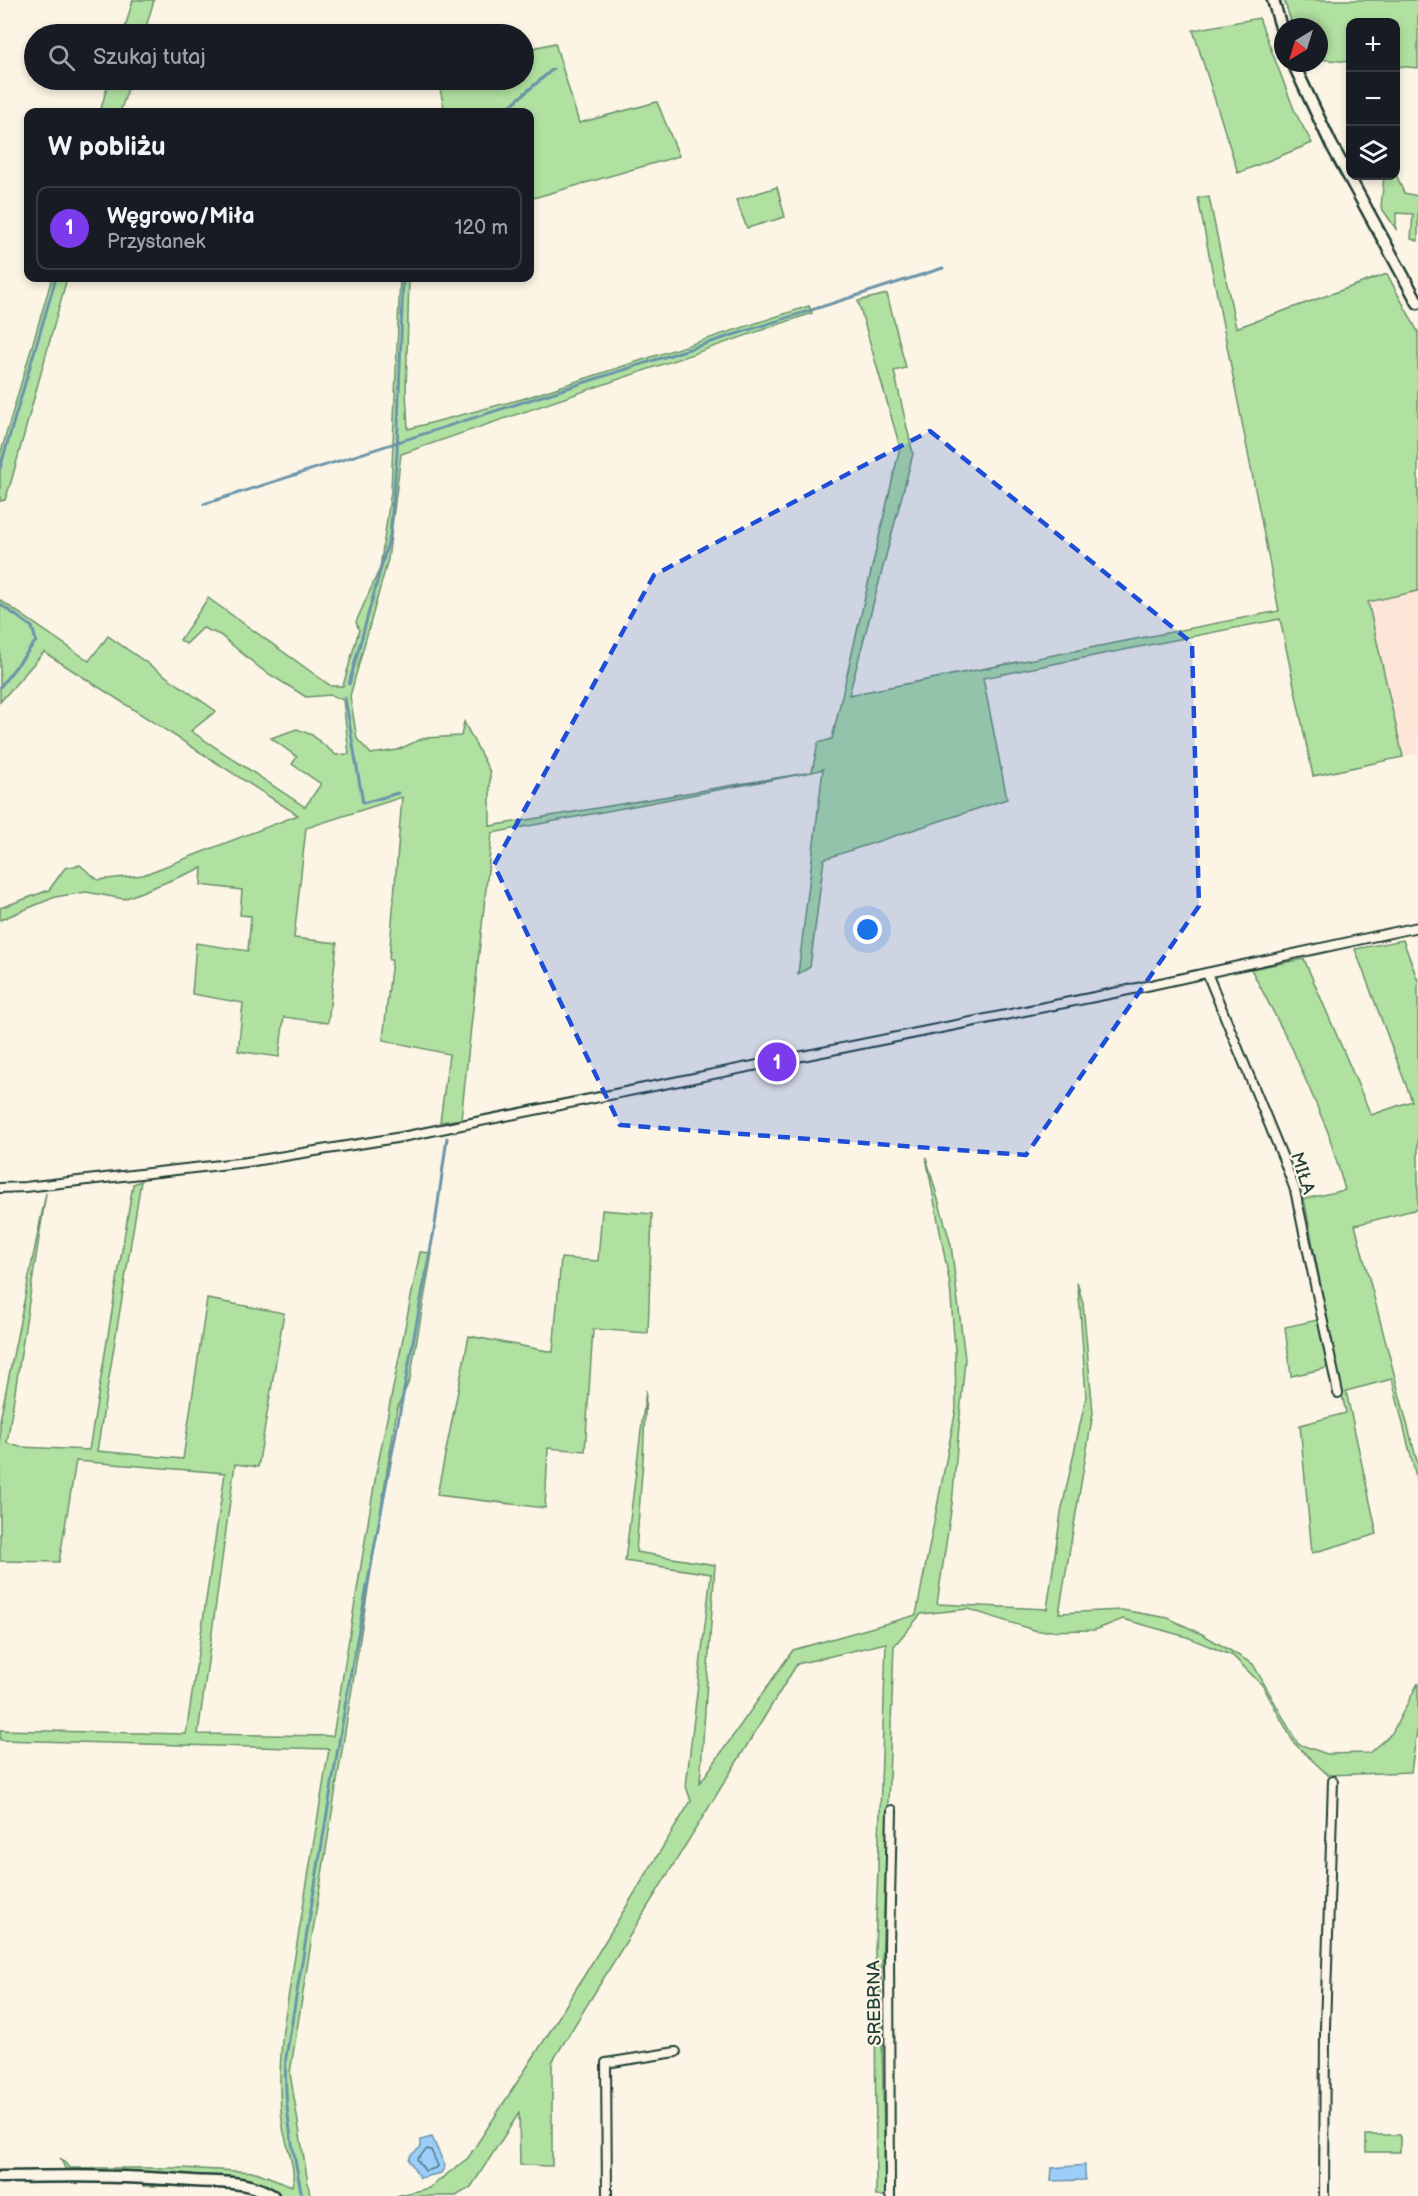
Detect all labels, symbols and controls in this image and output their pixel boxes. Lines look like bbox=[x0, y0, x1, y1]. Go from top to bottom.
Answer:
north arrow bbox=[1274, 18, 1328, 72]
map controls bbox=[1346, 18, 1400, 180]
button: + bbox=[1346, 18, 1400, 72]
search box bbox=[24, 24, 534, 90]
icon: search bbox=[45, 41, 78, 74]
text: Szukaj tutaj bbox=[93, 44, 206, 71]
button: − bbox=[1346, 72, 1400, 126]
button: layers bbox=[1346, 126, 1400, 180]
text: W pobliżu bbox=[48, 132, 166, 163]
text: Węgrowo/Miła bbox=[107, 203, 255, 230]
text: 1 bbox=[65, 216, 74, 240]
text: 120 m bbox=[455, 216, 508, 240]
text: Przystanek bbox=[107, 230, 205, 254]
your location bbox=[853, 915, 882, 944]
pin: 1 bbox=[758, 1040, 796, 1084]
street label: MIŁA bbox=[1286, 1150, 1319, 1197]
street label: SREBRNA bbox=[863, 1960, 886, 2046]

